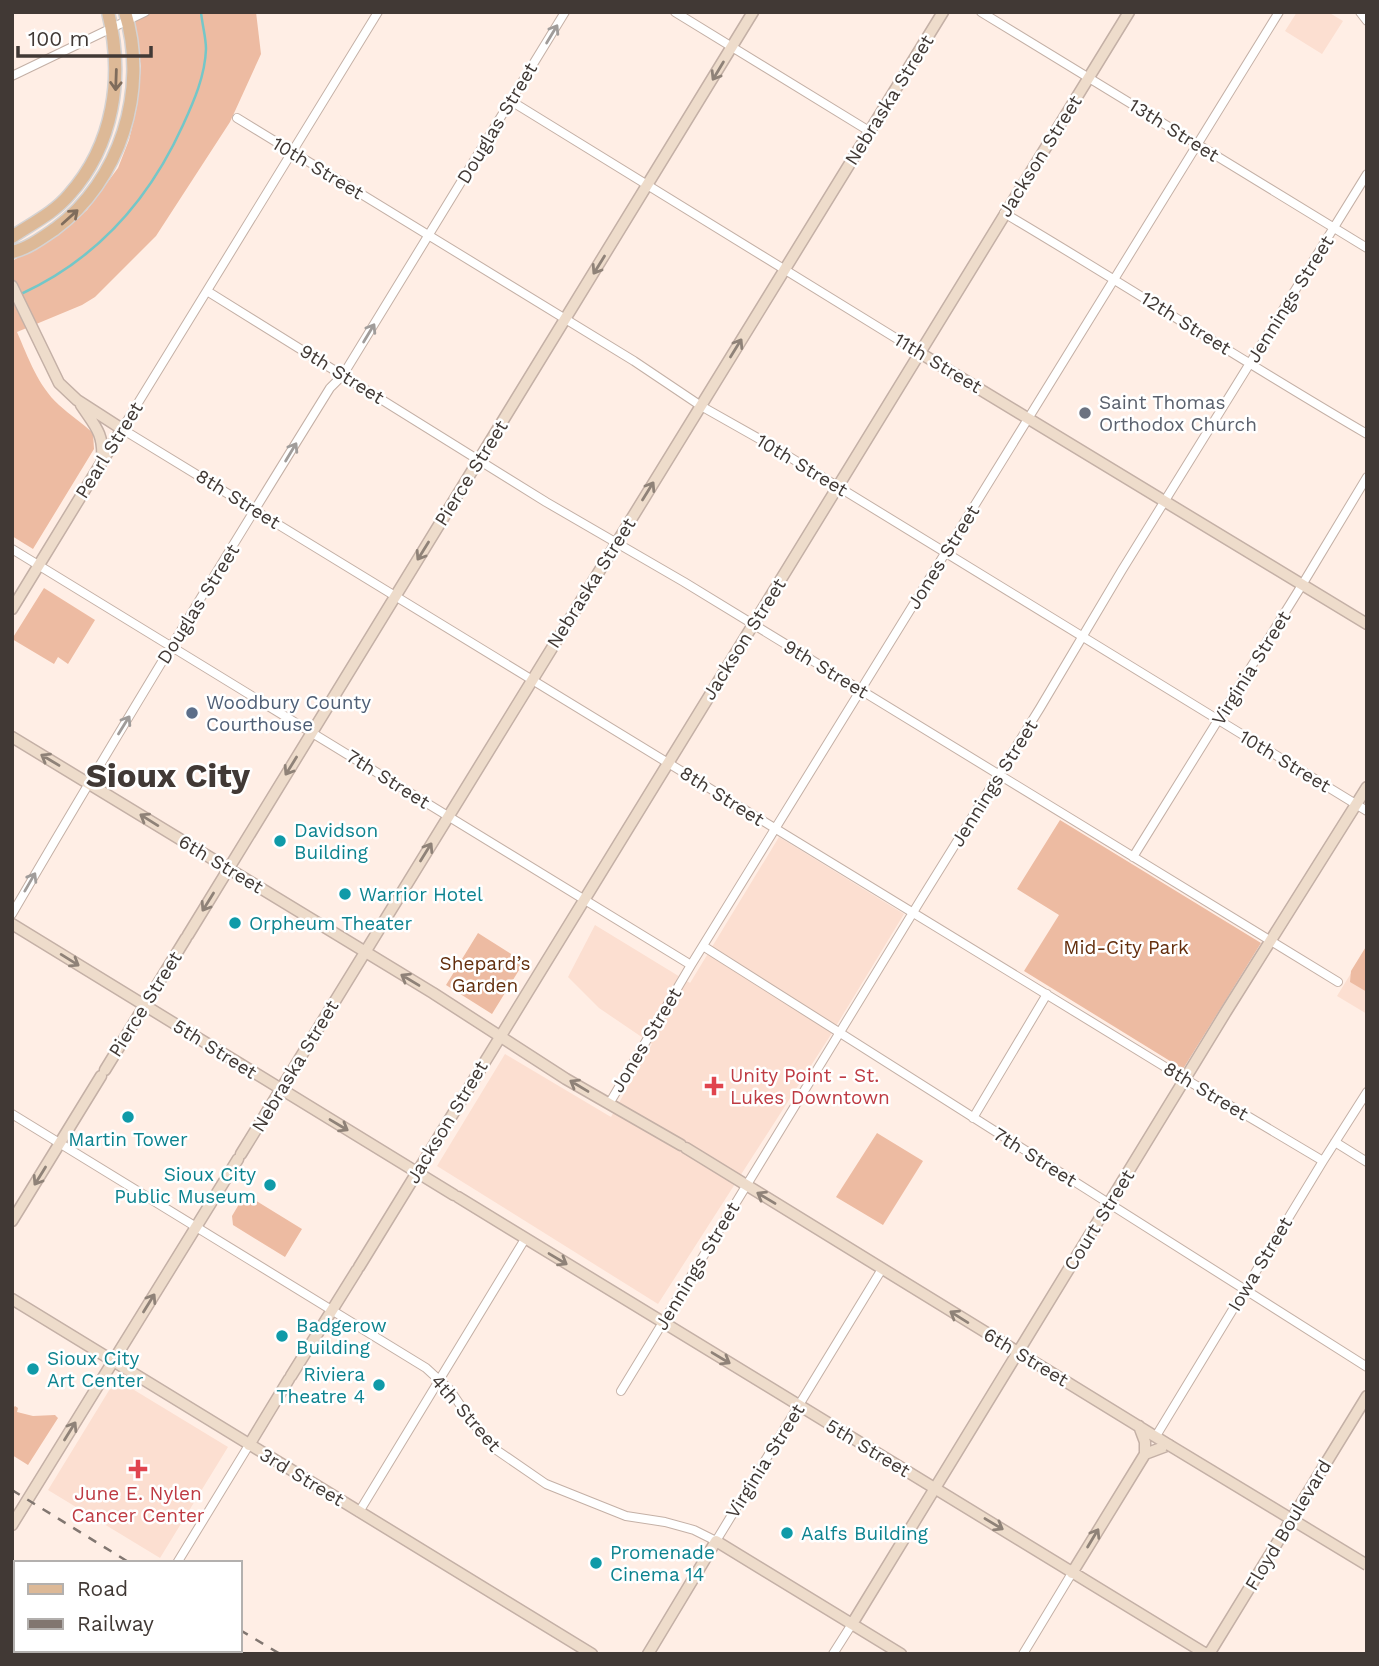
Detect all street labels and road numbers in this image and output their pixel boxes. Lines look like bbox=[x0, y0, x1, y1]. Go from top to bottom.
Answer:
street label: Nebraska Street bbox=[840, 30, 938, 169]
street label: Douglas Street bbox=[452, 58, 542, 188]
street label: Jackson Street bbox=[993, 91, 1087, 221]
street label: 13th Street bbox=[1125, 93, 1223, 167]
street label: 10th Street bbox=[268, 132, 368, 204]
street label: Jennings Street bbox=[1242, 231, 1338, 367]
street label: 12th Street bbox=[1137, 286, 1235, 360]
street label: 11th Street bbox=[890, 328, 986, 398]
street label: 9th Street bbox=[296, 339, 388, 409]
street label: Pearl Street bbox=[70, 397, 148, 503]
street label: Pierce Street bbox=[429, 416, 513, 530]
street label: 10th Street bbox=[752, 429, 852, 501]
street label: 8th Street bbox=[192, 464, 284, 534]
street label: Jones Street bbox=[902, 501, 984, 613]
street label: Nebraska Street bbox=[542, 513, 640, 652]
street label: Douglas Street bbox=[152, 540, 244, 668]
street label: Jackson Street bbox=[697, 574, 791, 704]
street label: Virginia Street bbox=[1207, 606, 1295, 729]
street label: 9th Street bbox=[779, 635, 873, 703]
street label: Jennings Street bbox=[946, 715, 1042, 851]
street label: 10th Street bbox=[1235, 725, 1335, 797]
street label: 7th Street bbox=[342, 744, 434, 814]
street label: 8th Street bbox=[676, 761, 768, 831]
street label: 6th Street bbox=[174, 830, 268, 898]
street label: Pierce Street bbox=[103, 947, 187, 1061]
street label: Jones Street bbox=[606, 983, 686, 1097]
street label: Nebraska Street bbox=[247, 996, 343, 1136]
street label: 5th Street bbox=[169, 1014, 261, 1084]
street label: Jackson Street bbox=[401, 1056, 493, 1188]
street label: 8th Street bbox=[1159, 1057, 1253, 1125]
street label: 7th Street bbox=[989, 1122, 1081, 1192]
street label: Court Street bbox=[1059, 1165, 1139, 1275]
street label: Jennings Street bbox=[650, 1198, 744, 1334]
street label: Iowa Street bbox=[1223, 1213, 1297, 1315]
street label: 6th Street bbox=[979, 1323, 1073, 1391]
street label: 4th Street bbox=[426, 1370, 506, 1456]
street label: Virginia Street bbox=[721, 1399, 809, 1522]
street label: 5th Street bbox=[822, 1414, 914, 1482]
street label: 3rd Street bbox=[256, 1443, 348, 1511]
street label: Floyd Boulevard bbox=[1240, 1455, 1336, 1595]

